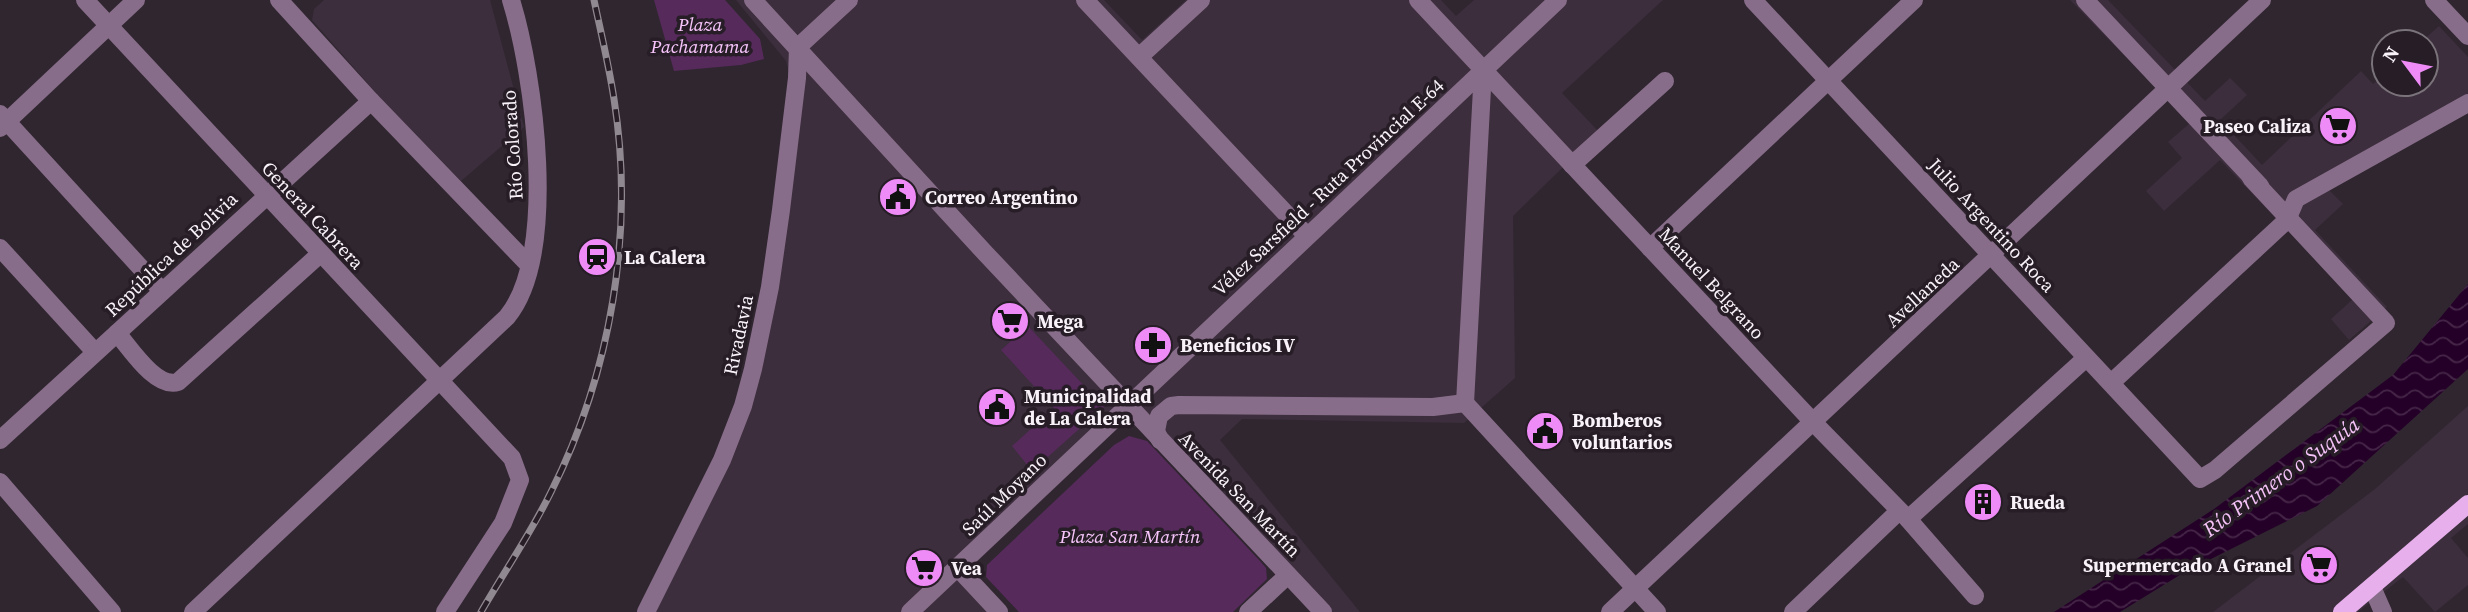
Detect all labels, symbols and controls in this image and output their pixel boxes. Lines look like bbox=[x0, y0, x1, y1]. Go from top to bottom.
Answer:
park label: Plaza Pachamama bbox=[650, 11, 749, 59]
north arrow bbox=[2370, 28, 2440, 98]
text: N bbox=[2376, 41, 2405, 67]
street label: Vélez Sarsfield - Ruta Provincial E-64 bbox=[1207, 72, 1450, 301]
street label: Río Colorado bbox=[495, 89, 529, 201]
supermarket icon: Paseo Caliza bbox=[2317, 105, 2359, 147]
place label: Paseo Caliza bbox=[2203, 113, 2312, 139]
street label: Julio Argentino Roca bbox=[1922, 151, 2061, 298]
street label: General Cabrera bbox=[256, 155, 370, 275]
public building icon: Correo Argentino bbox=[877, 176, 919, 218]
place label: Correo Argentino bbox=[925, 184, 1078, 210]
street label: República de Bolivia bbox=[99, 186, 243, 322]
street label: Manuel Belgrano bbox=[1653, 221, 1771, 345]
station icon: La Calera bbox=[576, 236, 618, 278]
place label: La Calera bbox=[624, 244, 706, 270]
street label: Avellaneda bbox=[1879, 251, 1965, 333]
street label: Rivadavia bbox=[717, 292, 759, 378]
supermarket icon: Mega bbox=[989, 300, 1031, 342]
place label: Mega bbox=[1037, 308, 1084, 334]
pharmacy icon: Beneficios IV bbox=[1132, 324, 1174, 366]
place label: Beneficios IV bbox=[1180, 332, 1295, 358]
place label: Municipalidad de La Calera bbox=[1024, 383, 1151, 431]
public building icon: Municipalidad de La Calera bbox=[976, 386, 1018, 428]
place label: Bomberos voluntarios bbox=[1571, 407, 1673, 455]
public building icon: Bomberos voluntarios bbox=[1524, 410, 1566, 452]
water label: Río Primero o Suquía bbox=[2196, 410, 2365, 544]
street label: Avenida San Martín bbox=[1173, 425, 1307, 563]
street label: Saúl Moyano bbox=[956, 447, 1052, 541]
building icon: Rueda bbox=[1962, 481, 2004, 523]
place label: Rueda bbox=[2010, 489, 2066, 515]
park label: Plaza San Martín bbox=[1059, 523, 1201, 549]
supermarket icon: Supermercado A Granel bbox=[2298, 544, 2340, 586]
supermarket icon: Vea bbox=[903, 547, 945, 589]
place label: Supermercado A Granel bbox=[2083, 552, 2292, 578]
place label: Vea bbox=[951, 555, 983, 581]

